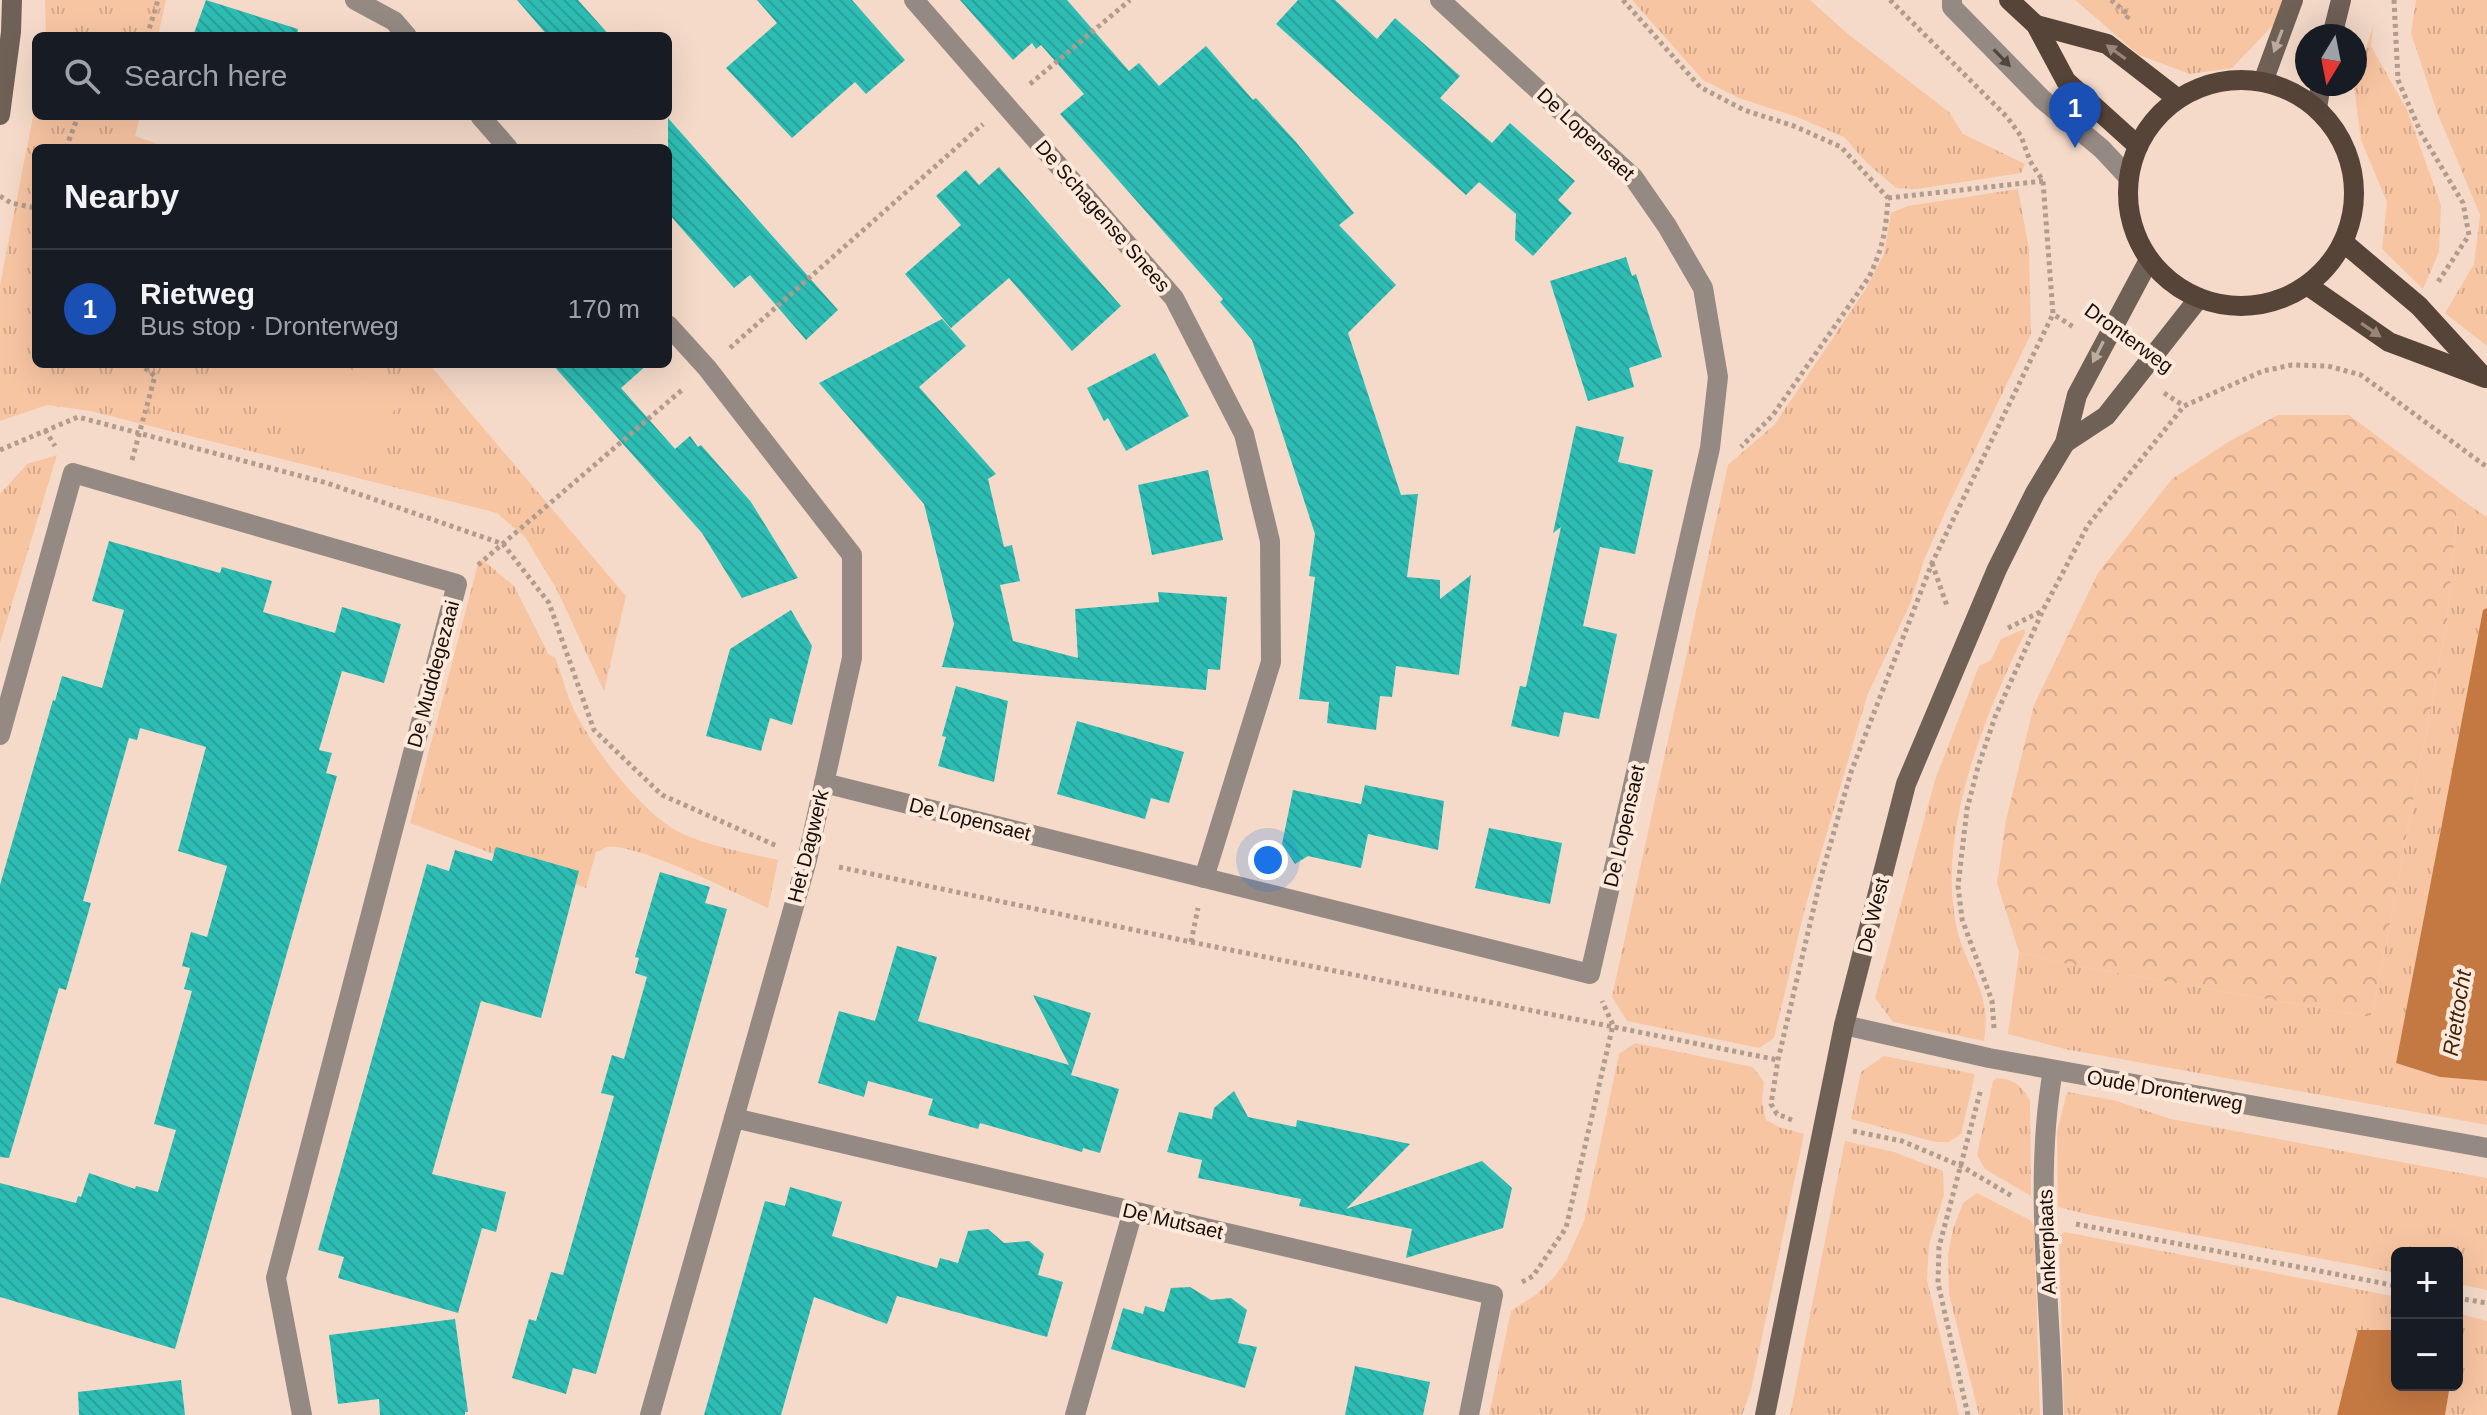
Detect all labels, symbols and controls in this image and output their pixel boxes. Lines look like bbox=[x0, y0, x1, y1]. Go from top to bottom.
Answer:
north arrow bbox=[2295, 24, 2367, 96]
one-way arrow bbox=[2271, 29, 2284, 53]
search box bbox=[32, 32, 672, 120]
one-way arrow bbox=[2105, 44, 2127, 60]
one-way arrow bbox=[1992, 48, 2011, 67]
icon: search bbox=[60, 54, 104, 98]
text: Search here bbox=[124, 59, 287, 92]
pin: 1 bbox=[2049, 82, 2101, 148]
street label: De Lopensaet bbox=[1533, 83, 1639, 185]
street label: De Schagense Snees bbox=[1031, 136, 1175, 296]
text: Nearby bbox=[64, 177, 179, 215]
text: Rietweg bbox=[140, 277, 255, 310]
text: 1 bbox=[83, 294, 97, 324]
text: 170 m bbox=[568, 294, 640, 324]
street label: Dronterweg bbox=[2081, 299, 2177, 377]
text: Bus stop · Dronterweg bbox=[140, 311, 399, 341]
one-way arrow bbox=[2361, 322, 2382, 337]
one-way arrow bbox=[2092, 341, 2105, 364]
street label: De Muddegezaai bbox=[403, 598, 463, 750]
street label: De Lopensaet bbox=[1599, 762, 1649, 889]
street label: Het Dagwerk bbox=[783, 786, 833, 905]
street label: De Lopensaet bbox=[907, 793, 1034, 845]
your location bbox=[1248, 840, 1288, 880]
street label: De West bbox=[1853, 875, 1893, 955]
water label: Riettocht bbox=[2438, 967, 2476, 1058]
street label: Oude Dronterweg bbox=[2085, 1065, 2245, 1115]
street label: Ankerplaats bbox=[2034, 1189, 2060, 1295]
street label: De Mutsaet bbox=[1121, 1199, 1226, 1243]
map controls bbox=[2391, 1247, 2463, 1391]
button: + bbox=[2391, 1247, 2463, 1319]
button: − bbox=[2391, 1319, 2463, 1391]

